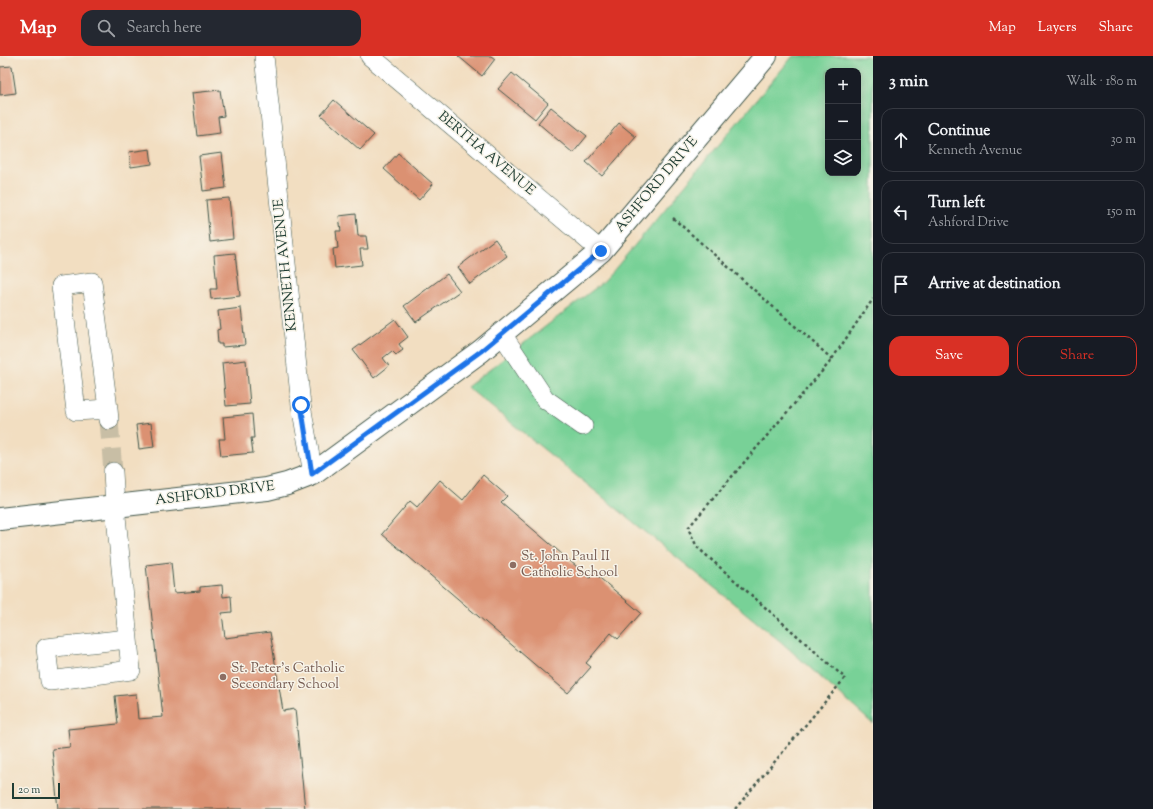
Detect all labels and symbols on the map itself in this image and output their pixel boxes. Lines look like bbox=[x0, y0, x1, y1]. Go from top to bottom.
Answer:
street label: BERTHA AVENUE bbox=[433, 107, 539, 201]
street label: ASHFORD DRIVE bbox=[611, 132, 704, 237]
street label: KENNETH AVENUE bbox=[269, 197, 303, 332]
route end bbox=[592, 242, 610, 260]
route start bbox=[292, 396, 310, 414]
street label: ASHFORD DRIVE bbox=[154, 477, 276, 511]
place label: St. John Paul II Catholic School bbox=[521, 547, 618, 583]
marker: St. John Paul II Catholic School bbox=[508, 560, 518, 570]
place label: St. Peter's Catholic Secondary School bbox=[231, 659, 345, 695]
marker: St. Peter's Catholic Secondary School bbox=[218, 672, 228, 682]
scale bar bbox=[12, 781, 60, 800]

